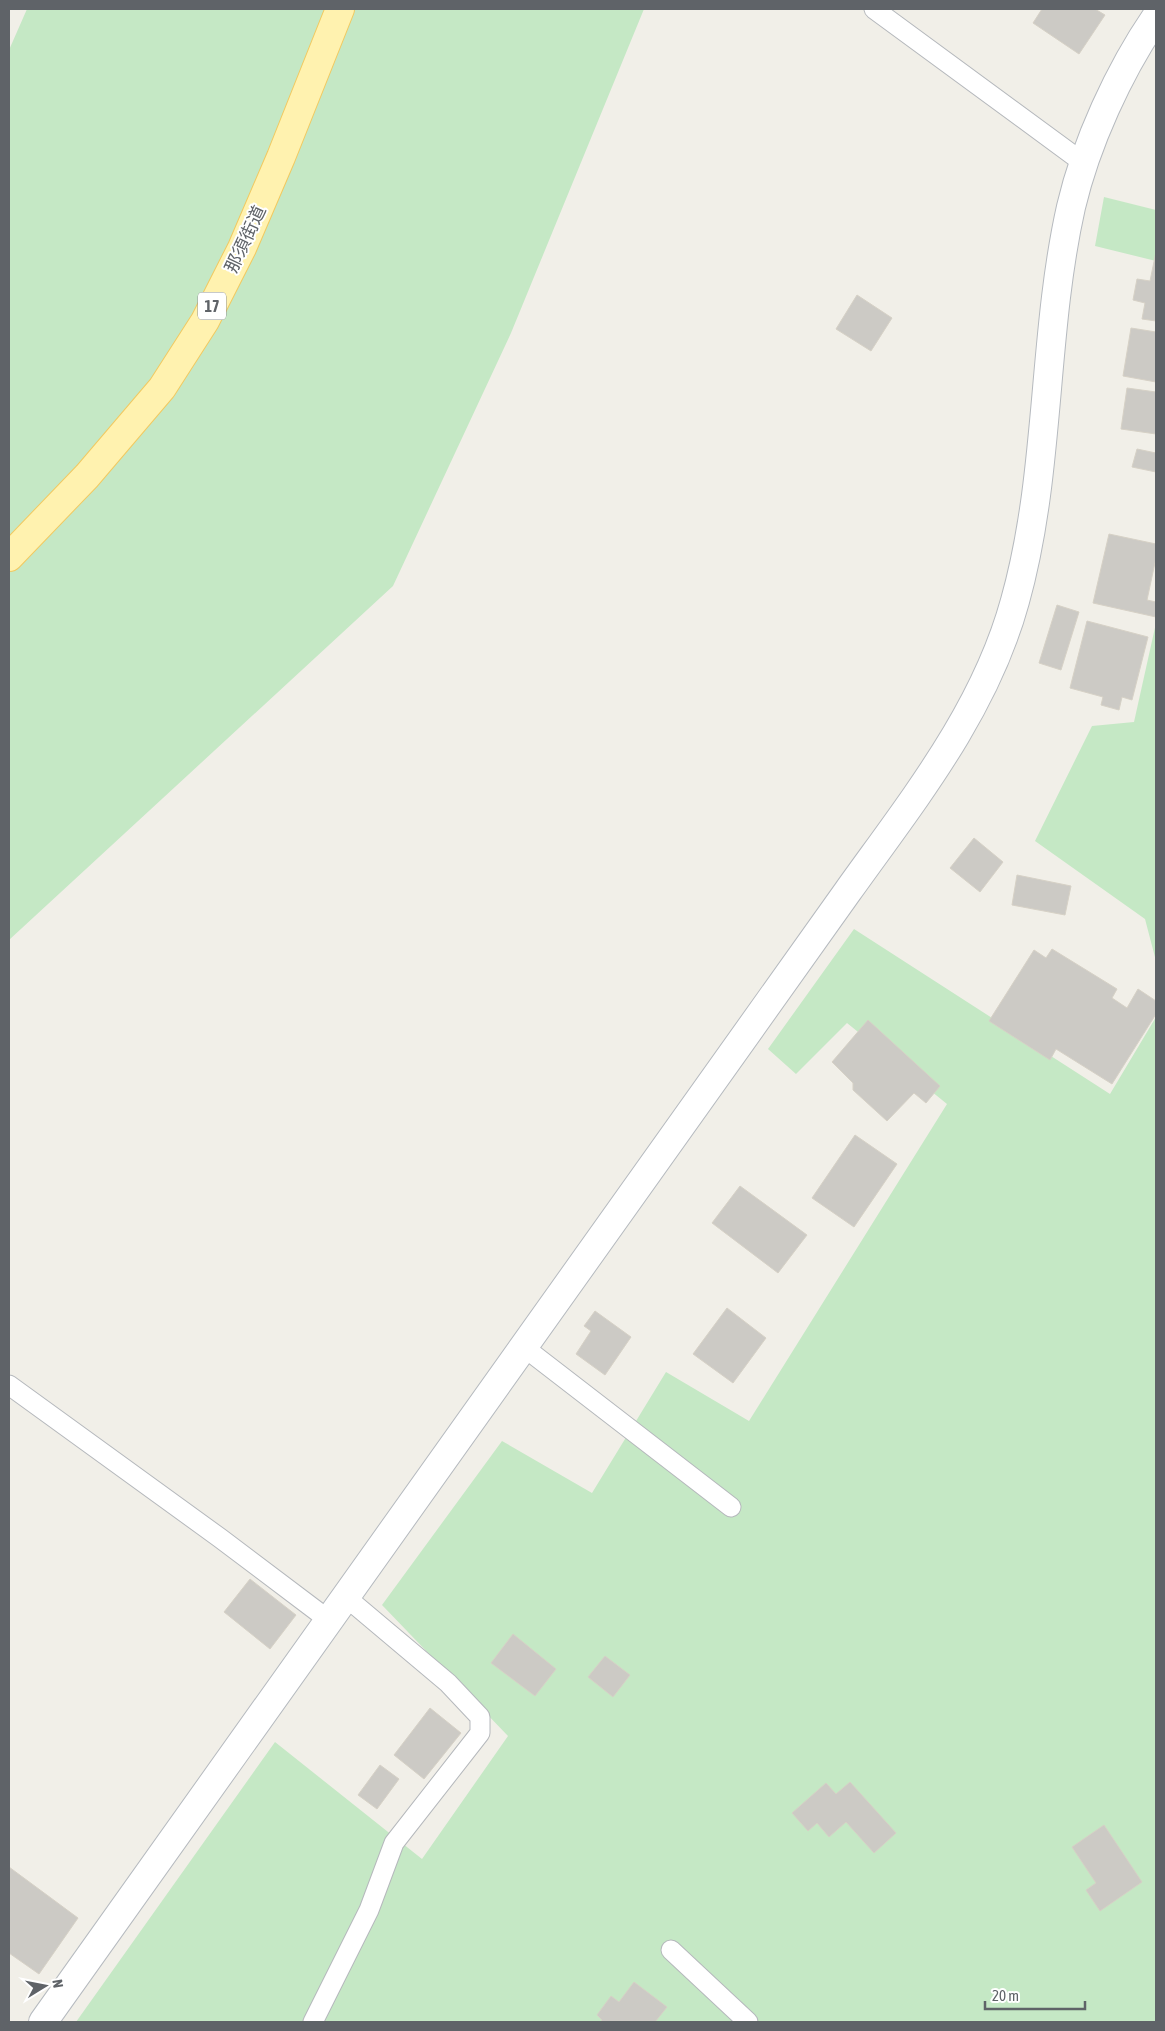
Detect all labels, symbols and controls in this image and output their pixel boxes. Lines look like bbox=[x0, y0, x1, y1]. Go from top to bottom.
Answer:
street label: 那須街道 bbox=[220, 202, 270, 276]
road number: 17 bbox=[198, 292, 226, 320]
north arrow bbox=[20, 1961, 70, 2011]
text: N bbox=[49, 1978, 66, 1989]
scale bar bbox=[985, 1978, 1085, 2010]
text: 20 m bbox=[992, 1987, 1019, 2004]

